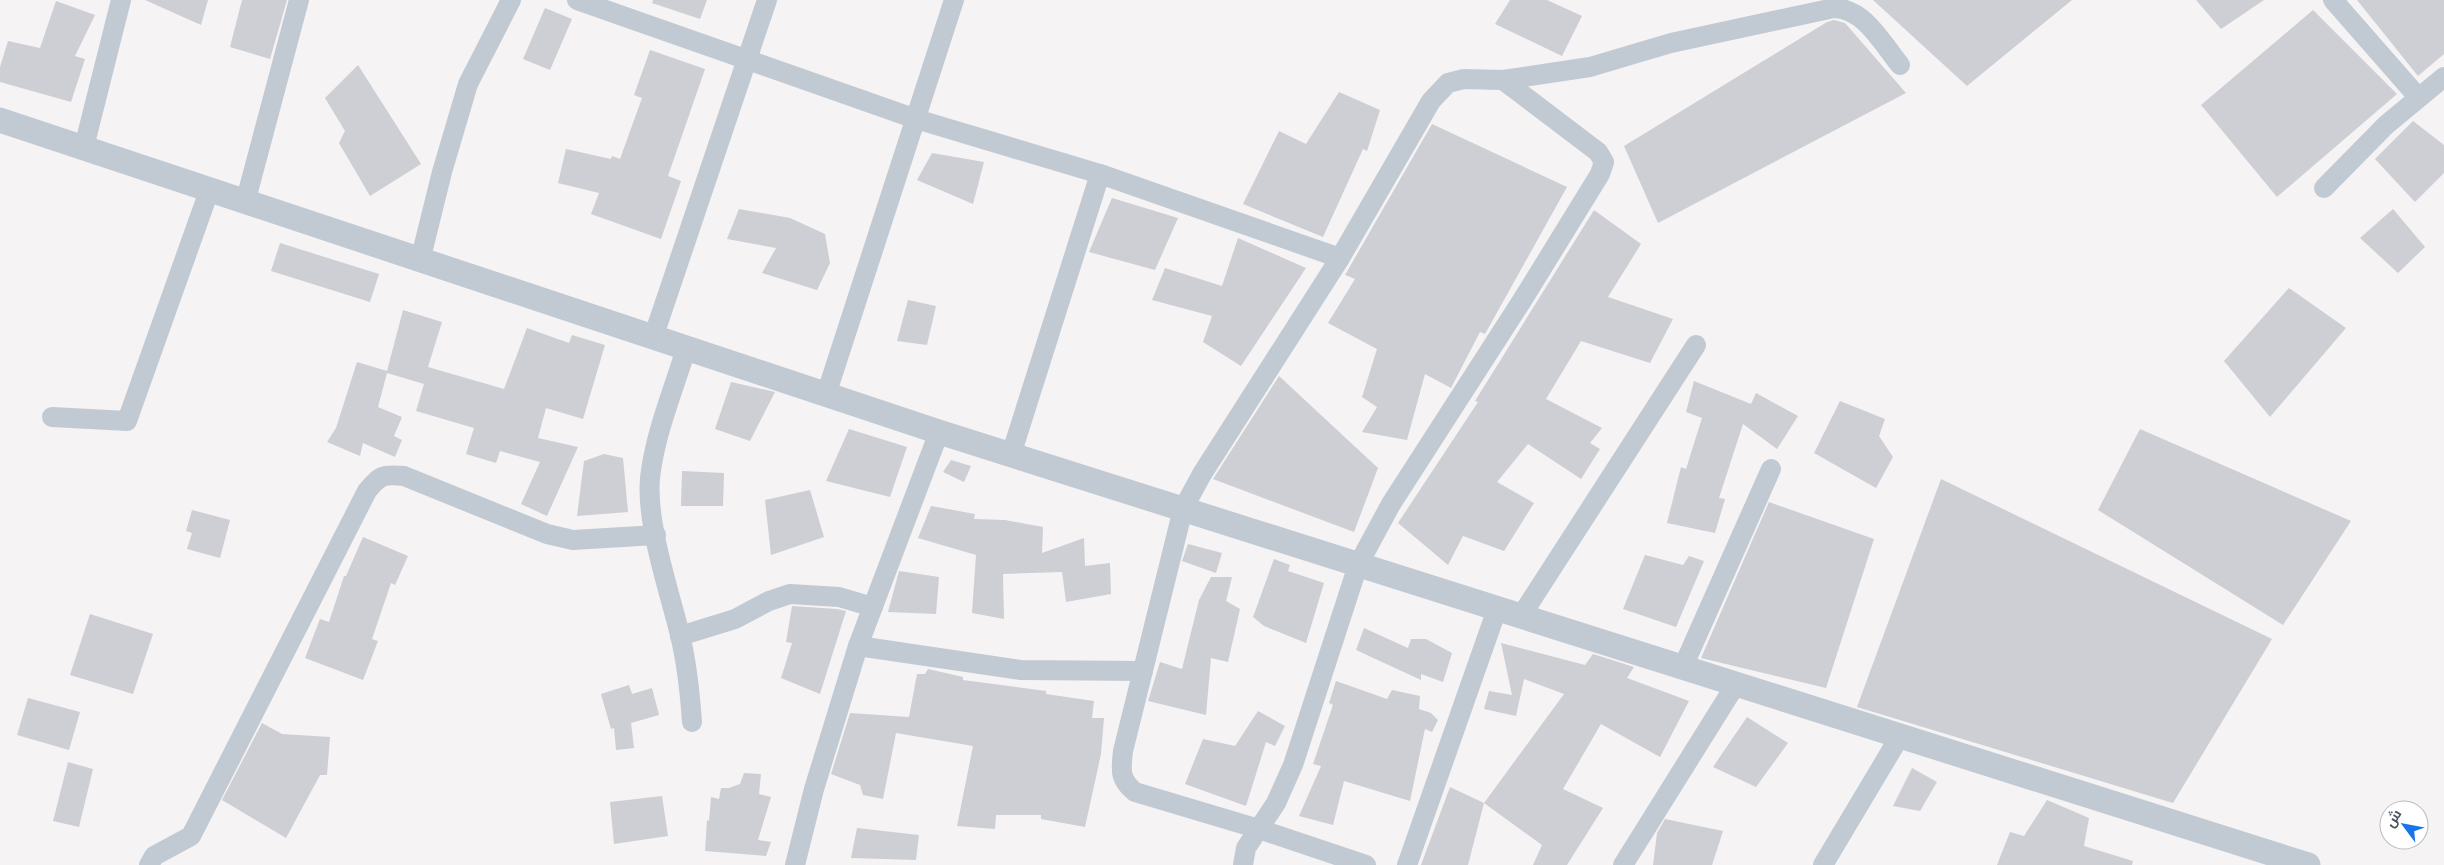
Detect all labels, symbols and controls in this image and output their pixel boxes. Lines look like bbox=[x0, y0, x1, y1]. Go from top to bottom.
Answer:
north arrow bbox=[2379, 800, 2429, 850]
text: ش bbox=[2380, 805, 2406, 831]

